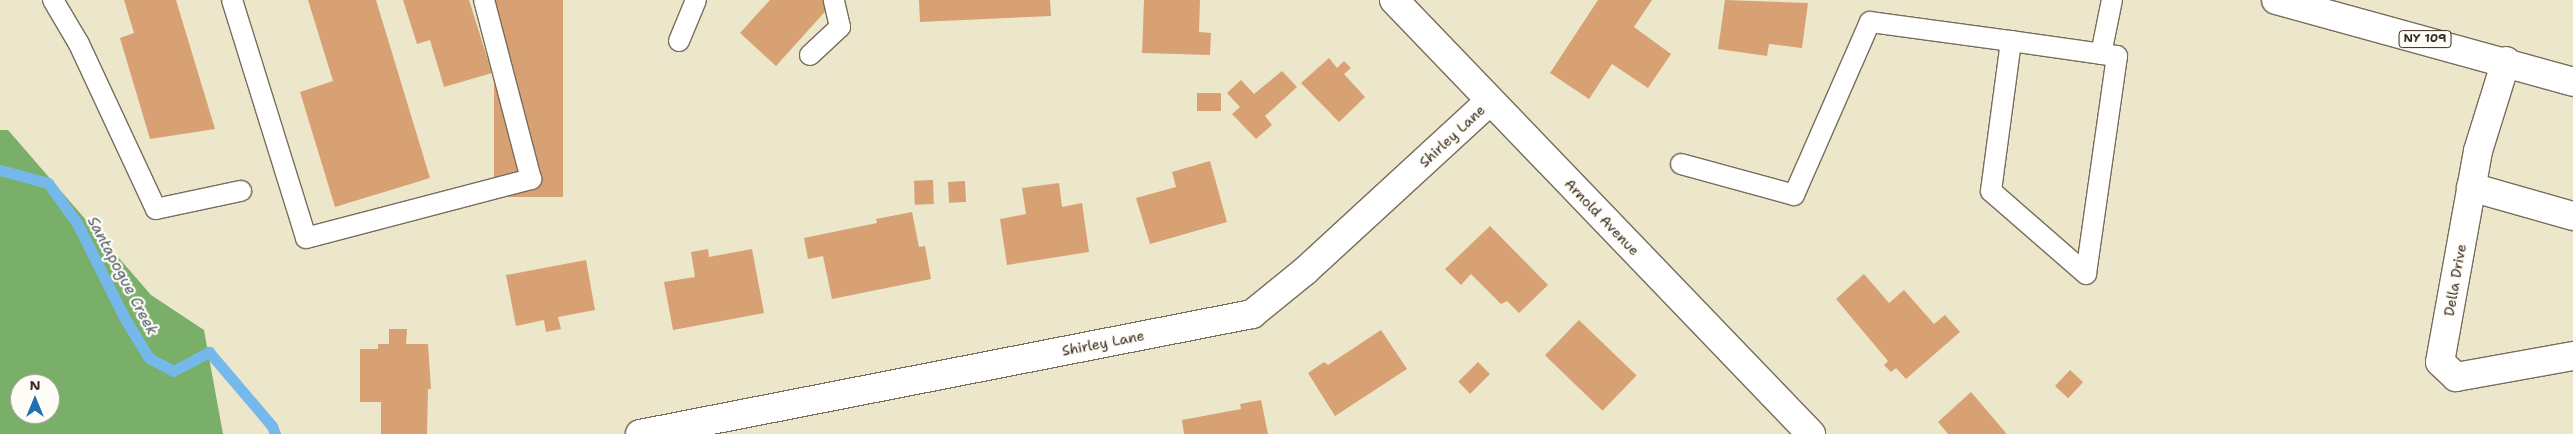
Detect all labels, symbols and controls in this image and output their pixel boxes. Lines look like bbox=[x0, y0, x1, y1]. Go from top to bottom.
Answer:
road number: NY 109 bbox=[2398, 30, 2452, 48]
street label: Shirley Lane bbox=[1416, 101, 1488, 171]
street label: Arnold Avenue bbox=[1561, 175, 1643, 259]
water label: Santapogue Creek bbox=[83, 214, 161, 338]
street label: Della Drive bbox=[2440, 243, 2470, 317]
street label: Shirley Lane bbox=[1060, 327, 1146, 359]
north arrow bbox=[10, 374, 60, 424]
text: N bbox=[29, 376, 41, 394]

